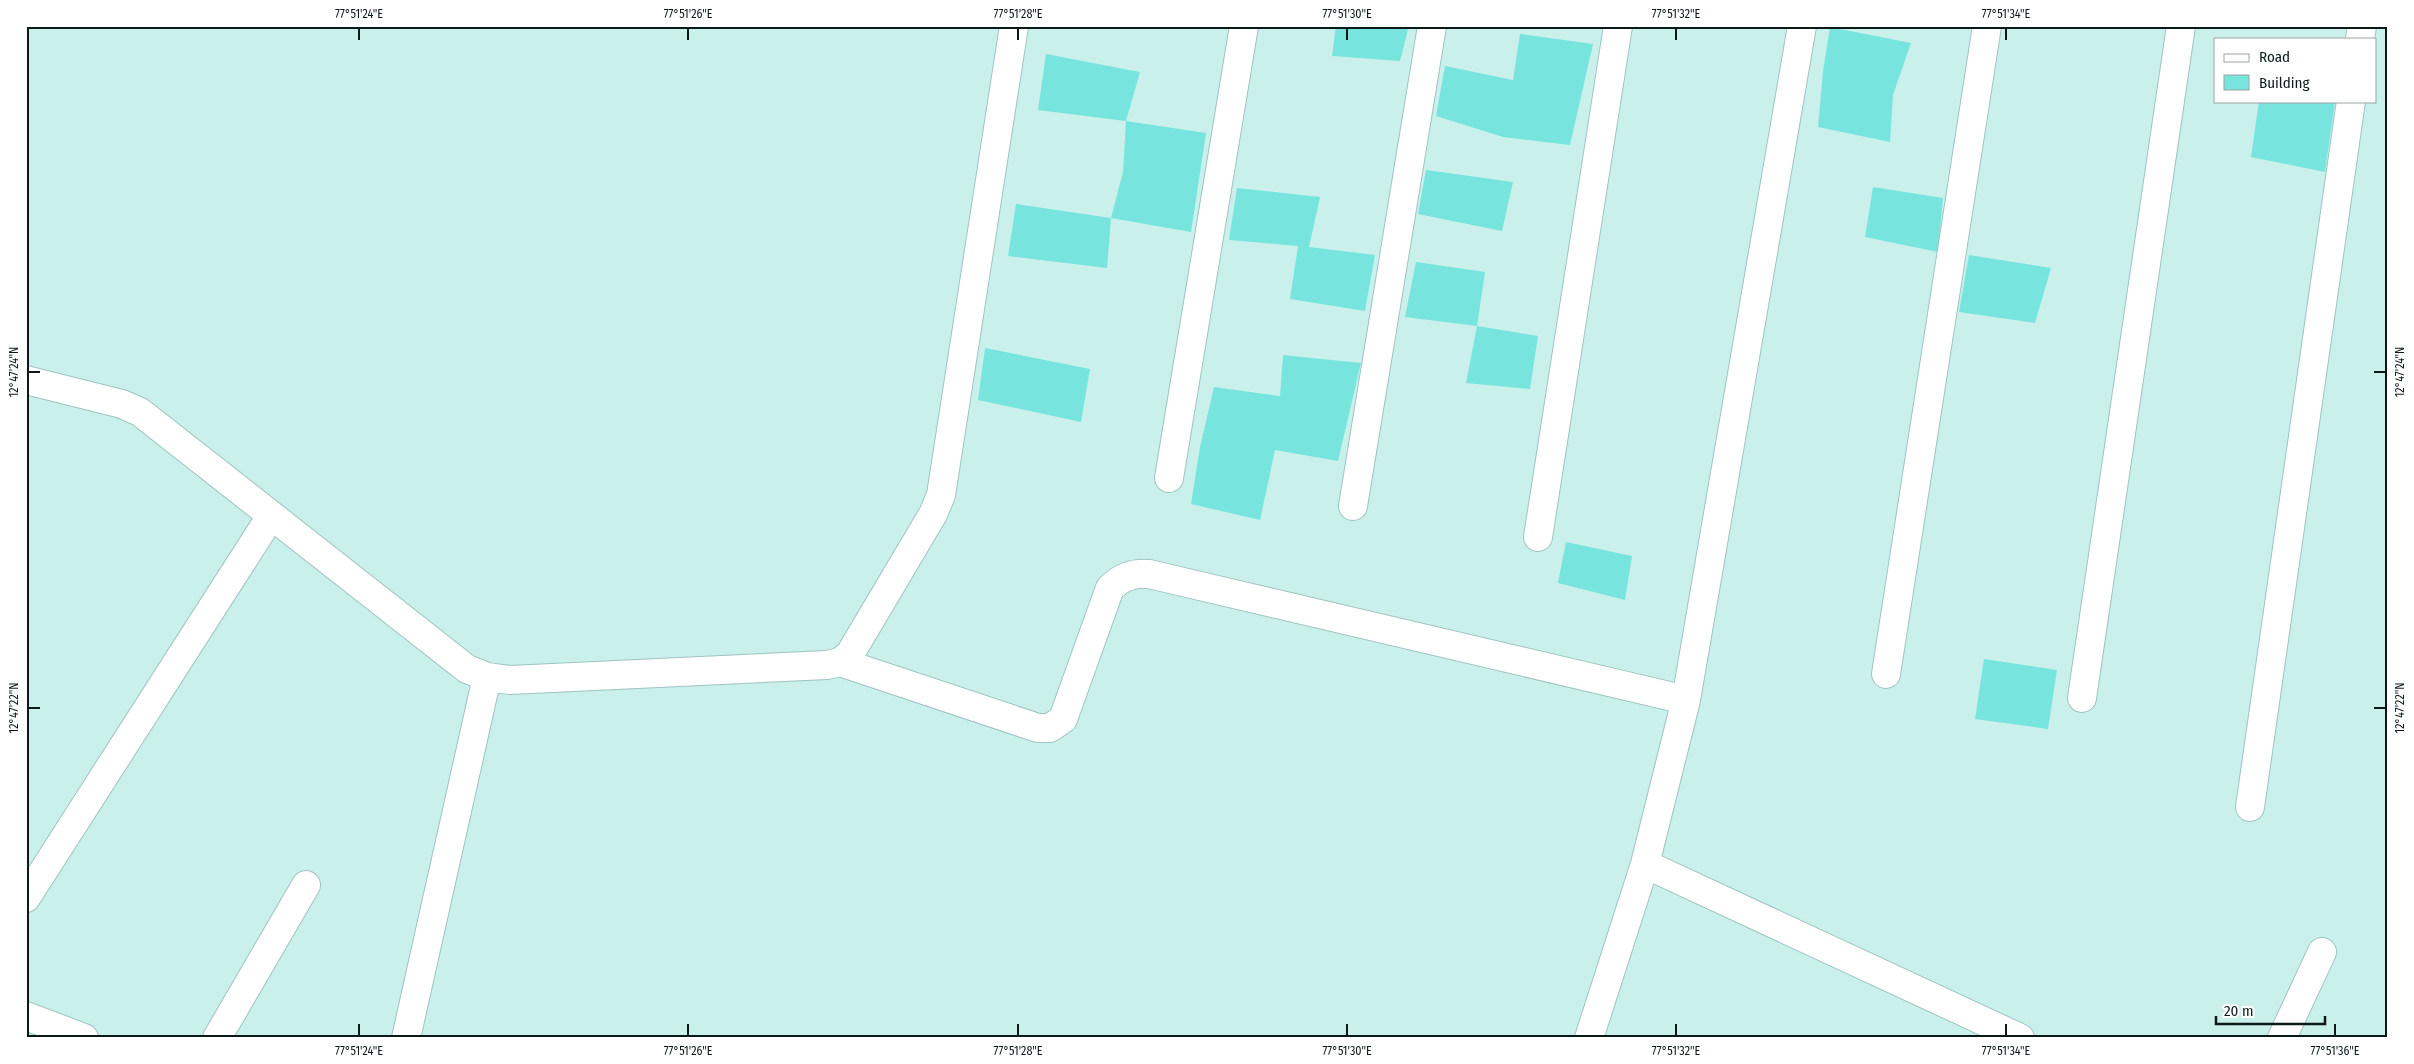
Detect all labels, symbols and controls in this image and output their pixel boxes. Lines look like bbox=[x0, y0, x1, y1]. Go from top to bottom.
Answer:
text: 77°51'24"E bbox=[335, 7, 383, 21]
text: 77°51'26"E bbox=[664, 7, 713, 21]
text: 77°51'28"E bbox=[994, 7, 1043, 21]
text: 77°51'30"E bbox=[1322, 7, 1372, 21]
text: 77°51'32"E bbox=[1652, 7, 1701, 21]
text: 77°51'34"E bbox=[1982, 7, 2030, 21]
legend bbox=[2214, 38, 2376, 102]
text: Road bbox=[2259, 48, 2290, 66]
text: Building bbox=[2259, 74, 2310, 92]
text: 12°47'24"N bbox=[7, 347, 21, 397]
text: 12°47'24"N bbox=[2393, 347, 2407, 397]
text: 12°47'22"N bbox=[7, 683, 21, 733]
text: 12°47'22"N bbox=[2393, 683, 2407, 733]
scale bar bbox=[2216, 994, 2325, 1026]
text: 20 m bbox=[2224, 1002, 2254, 1020]
text: 77°51'24"E bbox=[335, 1044, 383, 1058]
text: 77°51'26"E bbox=[664, 1044, 713, 1058]
text: 77°51'28"E bbox=[994, 1044, 1043, 1058]
text: 77°51'30"E bbox=[1322, 1044, 1372, 1058]
text: 77°51'32"E bbox=[1652, 1044, 1701, 1058]
text: 77°51'34"E bbox=[1982, 1044, 2030, 1058]
text: 77°51'36"E bbox=[2311, 1044, 2360, 1058]

